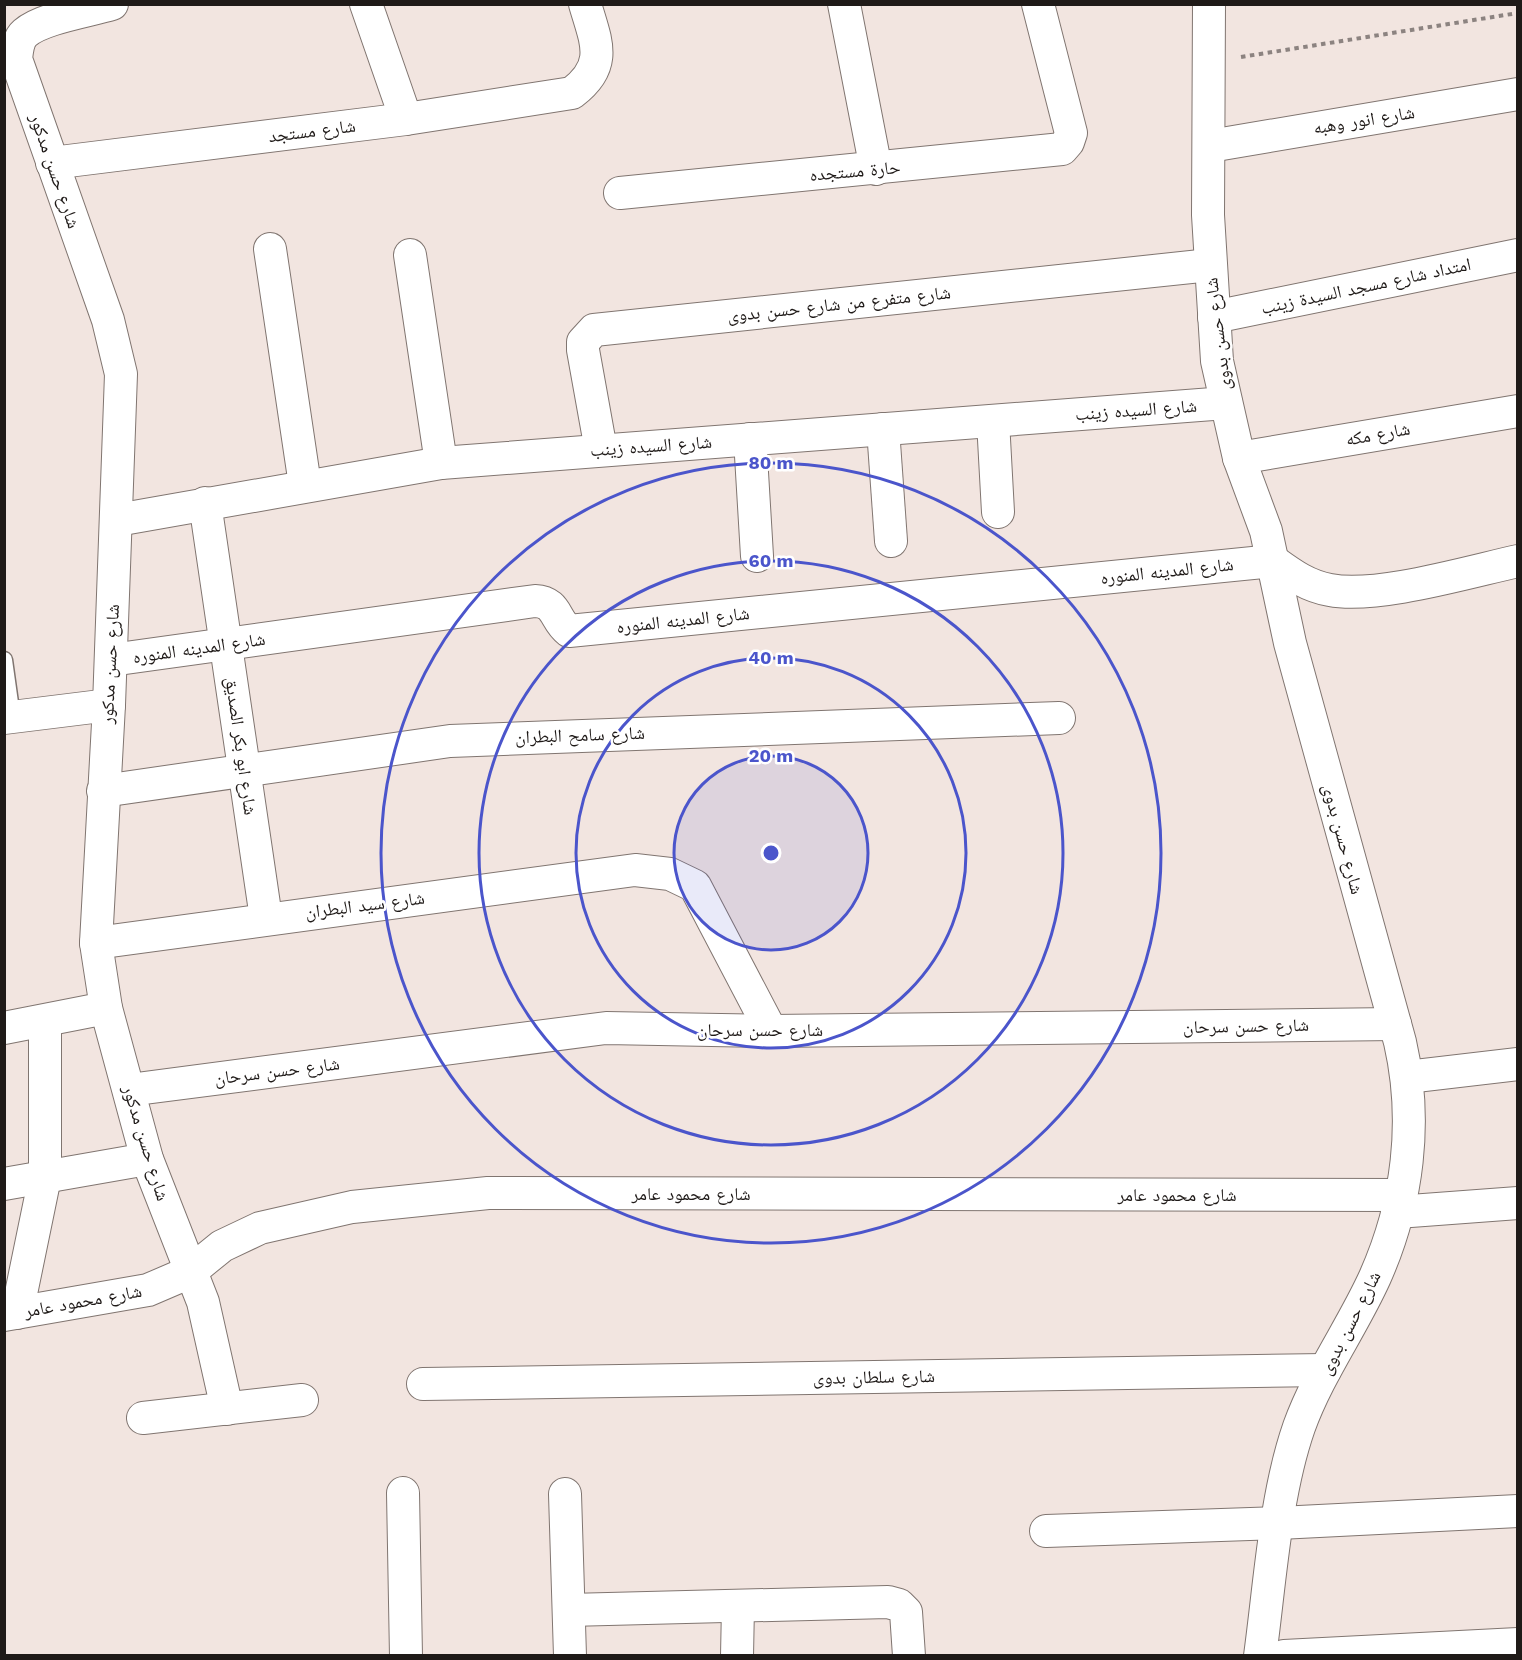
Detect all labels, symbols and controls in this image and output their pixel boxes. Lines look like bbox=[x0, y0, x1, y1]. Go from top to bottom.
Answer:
street label: شارع انور وهبه bbox=[1312, 101, 1416, 139]
street label: شارع حسن مدكور bbox=[25, 110, 85, 231]
street label: شارع مستجد bbox=[267, 115, 357, 147]
street label: حارة مستجده bbox=[809, 156, 901, 185]
street label: امتداد شارع مسجد السيدة زينب bbox=[1259, 253, 1473, 319]
street label: شارع حسن بدوى bbox=[1200, 276, 1236, 392]
street label: شارع متفرع من شارع حسن بدوى bbox=[726, 281, 952, 327]
street label: شارع السيده زينب bbox=[1074, 395, 1198, 425]
street label: شارع مكه bbox=[1344, 418, 1412, 450]
street label: شارع السيده زينب bbox=[589, 431, 713, 461]
text: 80 m bbox=[749, 452, 793, 473]
text: 60 m bbox=[749, 550, 793, 571]
street label: شارع المدينه المنوره bbox=[1099, 553, 1235, 589]
street label: شارع المدينه المنوره bbox=[615, 602, 751, 638]
street label: شارع حسن مدكور bbox=[96, 604, 124, 725]
street label: شارع المدينه المنوره bbox=[131, 628, 267, 668]
text: 40 m bbox=[748, 647, 794, 668]
street label: شارع ابو بكر الصديق bbox=[220, 676, 262, 816]
street label: شارع سامح البطران bbox=[515, 722, 645, 749]
text: 20 m bbox=[749, 745, 793, 766]
street label: شارع حسن بدوى bbox=[1318, 781, 1368, 897]
centre of rings bbox=[761, 843, 781, 863]
street label: شارع سيد البطران bbox=[304, 887, 426, 923]
street label: شارع حسن سرحان bbox=[1183, 1014, 1309, 1038]
street label: شارع حسن سرحان bbox=[697, 1019, 823, 1041]
street label: شارع حسن سرحان bbox=[213, 1052, 341, 1090]
street label: شارع حسن مدكور bbox=[118, 1081, 174, 1204]
street label: شارع محمود عامر bbox=[630, 1183, 751, 1205]
street label: شارع محمود عامر bbox=[1116, 1184, 1237, 1206]
street label: شارع حسن بدوى bbox=[1314, 1267, 1386, 1379]
street label: شارع محمود عامر bbox=[21, 1280, 144, 1322]
street label: شارع سلطان بدوى bbox=[813, 1365, 935, 1389]

